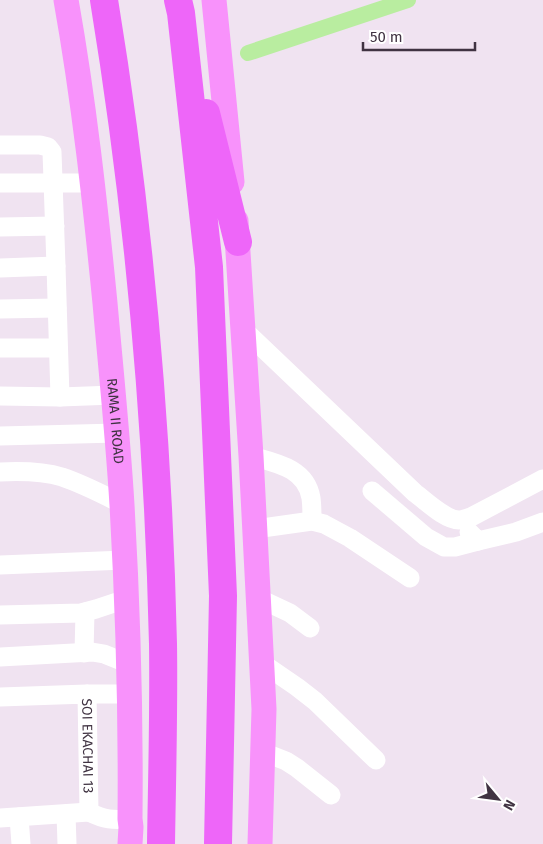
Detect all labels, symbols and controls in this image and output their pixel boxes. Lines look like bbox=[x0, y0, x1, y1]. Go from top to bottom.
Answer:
scale bar bbox=[363, 20, 476, 52]
text: 50 m bbox=[370, 28, 403, 46]
street label: RAMA II ROAD bbox=[103, 377, 128, 465]
street label: SOI EKACHAI 13 bbox=[79, 698, 97, 794]
north arrow bbox=[473, 774, 523, 824]
text: N bbox=[499, 797, 519, 813]

